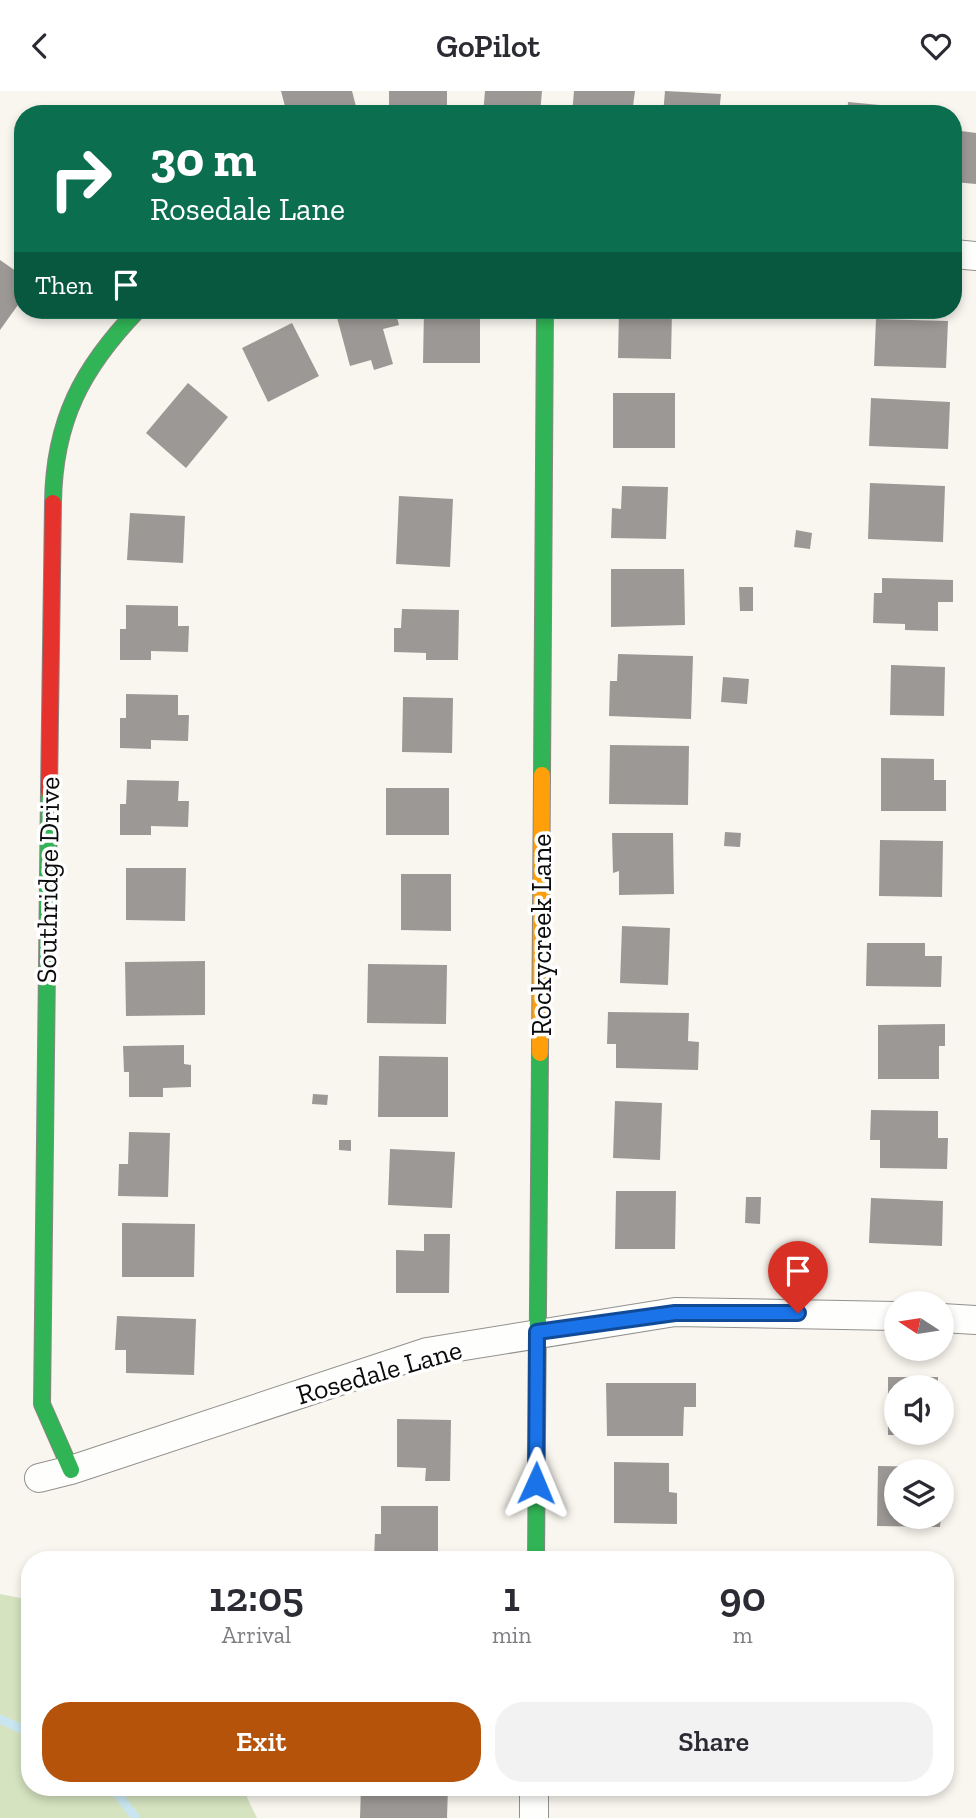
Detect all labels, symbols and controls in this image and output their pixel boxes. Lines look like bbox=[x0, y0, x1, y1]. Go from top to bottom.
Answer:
icon: back bbox=[21, 27, 59, 65]
text: GoPilot bbox=[436, 27, 540, 65]
icon: heart bbox=[917, 27, 955, 65]
text: 30 m bbox=[150, 130, 256, 189]
icon: right bbox=[35, 133, 126, 224]
text: Rosedale Lane bbox=[150, 190, 345, 228]
icon: arrive bbox=[107, 266, 145, 304]
text: Then bbox=[35, 269, 93, 301]
street label: Southridge Drive bbox=[30, 776, 66, 984]
street label: Rockycreek Lane bbox=[525, 834, 558, 1036]
pin bbox=[768, 1241, 828, 1313]
icon: arrive bbox=[779, 1252, 817, 1290]
north arrow bbox=[884, 1291, 954, 1361]
map controls bbox=[884, 1291, 954, 1529]
street label: Rosedale Lane bbox=[292, 1333, 466, 1411]
button: sound bbox=[884, 1375, 954, 1445]
position arrow bbox=[499, 1446, 573, 1520]
button: layers bbox=[884, 1459, 954, 1529]
text: 12:05 bbox=[209, 1571, 304, 1622]
text: 1 bbox=[503, 1571, 520, 1622]
text: 90 bbox=[719, 1571, 766, 1622]
text: Arrival bbox=[222, 1621, 291, 1649]
text: min bbox=[492, 1621, 531, 1649]
text: m bbox=[733, 1621, 753, 1649]
button: Exit bbox=[42, 1702, 481, 1782]
button: Share bbox=[495, 1702, 933, 1782]

